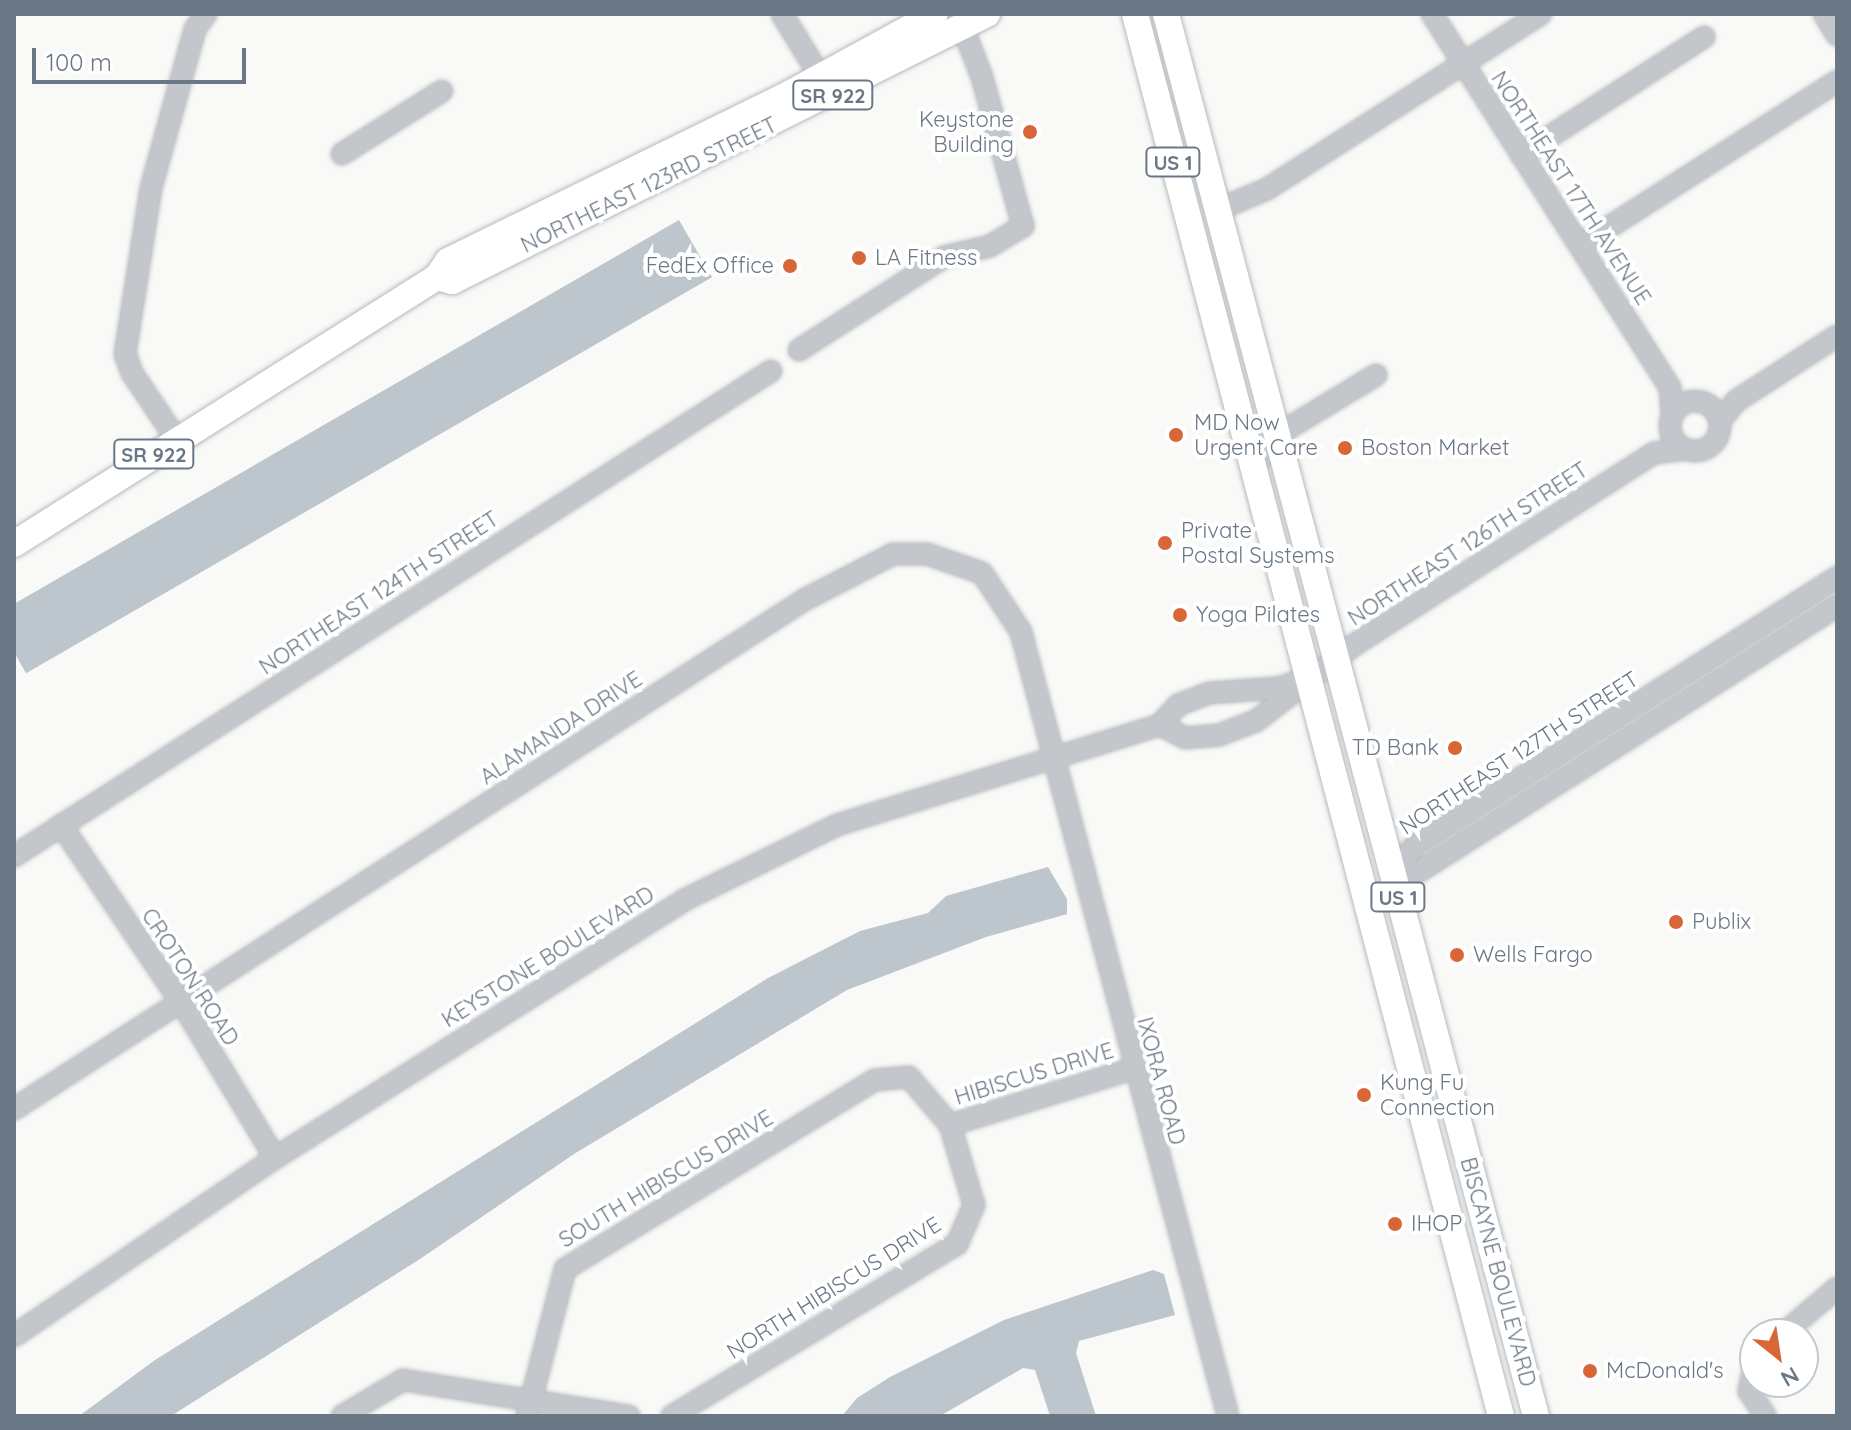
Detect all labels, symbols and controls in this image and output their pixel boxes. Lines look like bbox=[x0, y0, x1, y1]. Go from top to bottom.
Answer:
scale bar bbox=[36, 32, 250, 82]
text: 100 m bbox=[46, 47, 112, 77]
street label: NORTHEAST 17TH AVENUE bbox=[1486, 66, 1656, 310]
road number: SR 922 bbox=[791, 79, 875, 111]
place label: Keystone Building bbox=[919, 106, 1014, 158]
street label: NORTHEAST 123RD STREET bbox=[517, 111, 781, 259]
marker: Keystone Building bbox=[1021, 123, 1039, 141]
road number: US 1 bbox=[1145, 146, 1201, 178]
place label: LA Fitness bbox=[875, 245, 977, 271]
marker: LA Fitness bbox=[850, 249, 868, 267]
place label: FedEx Office bbox=[646, 253, 774, 279]
marker: FedEx Office bbox=[781, 257, 799, 275]
place label: MD Now Urgent Care bbox=[1194, 409, 1318, 460]
marker: MD Now Urgent Care bbox=[1165, 424, 1187, 446]
place label: Boston Market bbox=[1361, 435, 1509, 461]
road number: SR 922 bbox=[112, 438, 196, 470]
marker: Boston Market bbox=[1336, 439, 1354, 457]
street label: NORTHEAST 126TH STREET bbox=[1343, 456, 1593, 632]
street label: NORTHEAST 124TH STREET bbox=[254, 506, 504, 680]
place label: Private Postal Systems bbox=[1181, 517, 1334, 568]
marker: Private Postal Systems bbox=[1156, 534, 1174, 552]
place label: Yoga Pilates bbox=[1196, 602, 1320, 628]
marker: Yoga Pilates bbox=[1171, 606, 1189, 624]
street label: ALAMANDA DRIVE bbox=[475, 666, 647, 790]
street label: NORTHEAST 127TH STREET bbox=[1394, 666, 1644, 840]
place label: TD Bank bbox=[1352, 735, 1439, 761]
marker: TD Bank bbox=[1446, 739, 1464, 757]
street label: KEYSTONE BOULEVARD bbox=[437, 881, 659, 1033]
road number: US 1 bbox=[1370, 881, 1426, 913]
street label: CROTON ROAD bbox=[136, 903, 244, 1051]
place label: Publix bbox=[1692, 909, 1751, 935]
marker: Publix bbox=[1667, 913, 1685, 931]
place label: Wells Fargo bbox=[1473, 942, 1593, 968]
marker: Wells Fargo bbox=[1448, 946, 1466, 964]
street label: IXORA ROAD bbox=[1131, 1014, 1191, 1148]
street label: HIBISCUS DRIVE bbox=[951, 1037, 1117, 1111]
place label: Kung Fu Connection bbox=[1380, 1069, 1495, 1120]
marker: Kung Fu Connection bbox=[1355, 1086, 1373, 1104]
street label: SOUTH HIBISCUS DRIVE bbox=[554, 1105, 778, 1253]
street label: BISCAYNE BOULEVARD bbox=[1455, 1154, 1541, 1390]
street label: NORTH HIBISCUS DRIVE bbox=[722, 1211, 946, 1365]
place label: IHOP bbox=[1411, 1211, 1462, 1237]
marker: IHOP bbox=[1386, 1215, 1404, 1233]
north arrow bbox=[1739, 1318, 1819, 1398]
place label: McDonald's bbox=[1606, 1358, 1724, 1384]
text: N bbox=[1776, 1361, 1804, 1393]
marker: McDonald's bbox=[1581, 1362, 1599, 1380]

